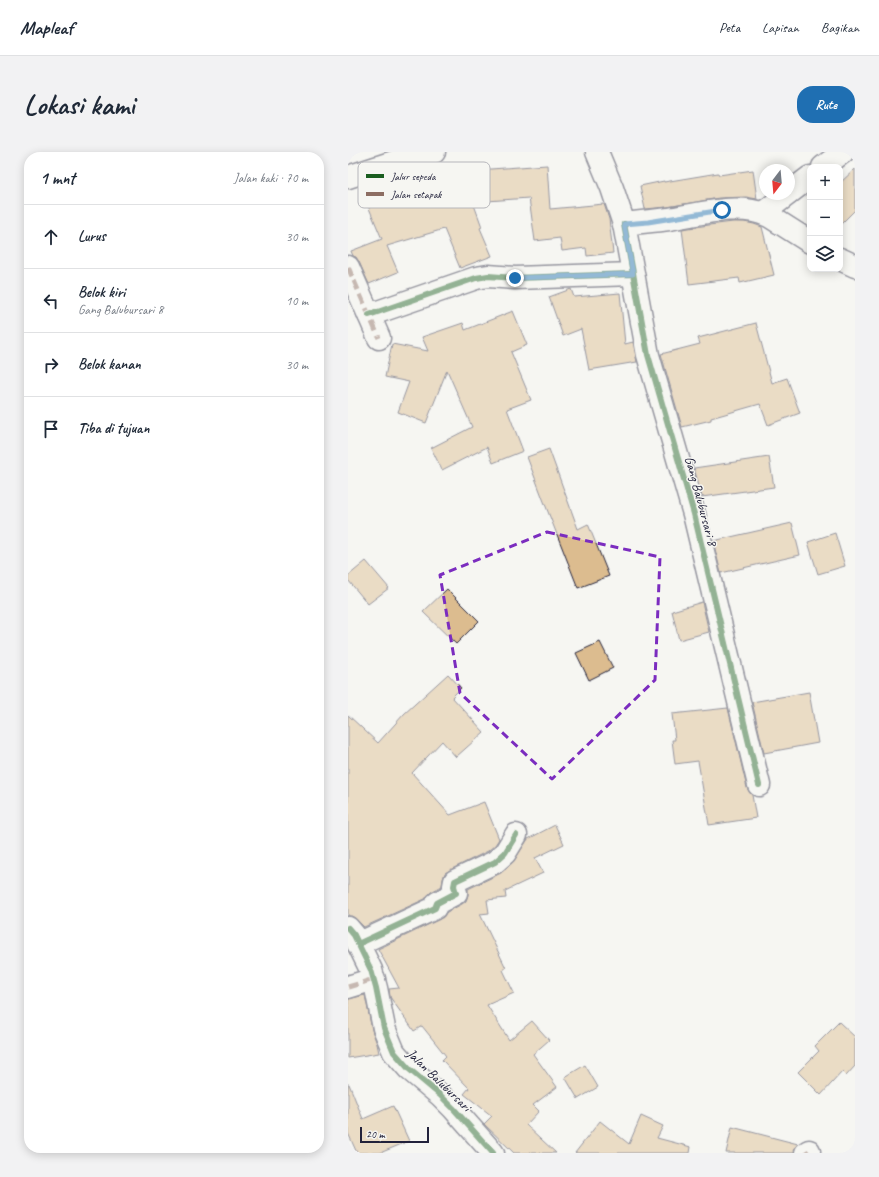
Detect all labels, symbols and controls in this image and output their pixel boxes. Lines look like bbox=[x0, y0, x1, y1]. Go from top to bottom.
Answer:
text: Mapleaf bbox=[20, 16, 73, 40]
text: Peta bbox=[719, 19, 740, 36]
text: Lapisan bbox=[762, 19, 799, 36]
text: Bagikan bbox=[821, 19, 859, 36]
button: Rute bbox=[797, 86, 855, 123]
text: Lokasi kami bbox=[24, 87, 134, 122]
legend bbox=[358, 162, 490, 208]
north arrow bbox=[759, 164, 795, 200]
map controls bbox=[807, 164, 843, 272]
button: + bbox=[807, 164, 843, 200]
text: 1 mnt bbox=[40, 168, 75, 189]
text: Jalur sepeda bbox=[390, 169, 436, 183]
text: Jalan kaki · 70 m bbox=[234, 170, 308, 186]
text: Jalan setapak bbox=[390, 187, 442, 201]
button: − bbox=[807, 200, 843, 236]
route start bbox=[713, 201, 731, 219]
icon: ahead bbox=[40, 226, 62, 248]
text: Lurus bbox=[78, 227, 106, 246]
text: 30 m bbox=[286, 229, 308, 245]
button: layers bbox=[807, 236, 843, 272]
route end bbox=[506, 269, 524, 287]
text: Belok kiri bbox=[78, 283, 125, 302]
icon: left bbox=[40, 290, 62, 312]
text: 10 m bbox=[286, 293, 308, 309]
text: Gang Balubursari 8 bbox=[78, 302, 163, 318]
icon: right bbox=[40, 354, 62, 376]
text: Belok kanan bbox=[78, 355, 141, 374]
text: 30 m bbox=[286, 357, 308, 373]
icon: arrive bbox=[40, 418, 62, 440]
text: Tiba di tujuan bbox=[78, 419, 149, 438]
street label: Gang Balubursari 8 bbox=[681, 454, 722, 549]
street label: Jalan Balubursari bbox=[403, 1044, 476, 1117]
scale bar bbox=[360, 1125, 429, 1144]
text: 20 m bbox=[366, 1127, 385, 1141]

